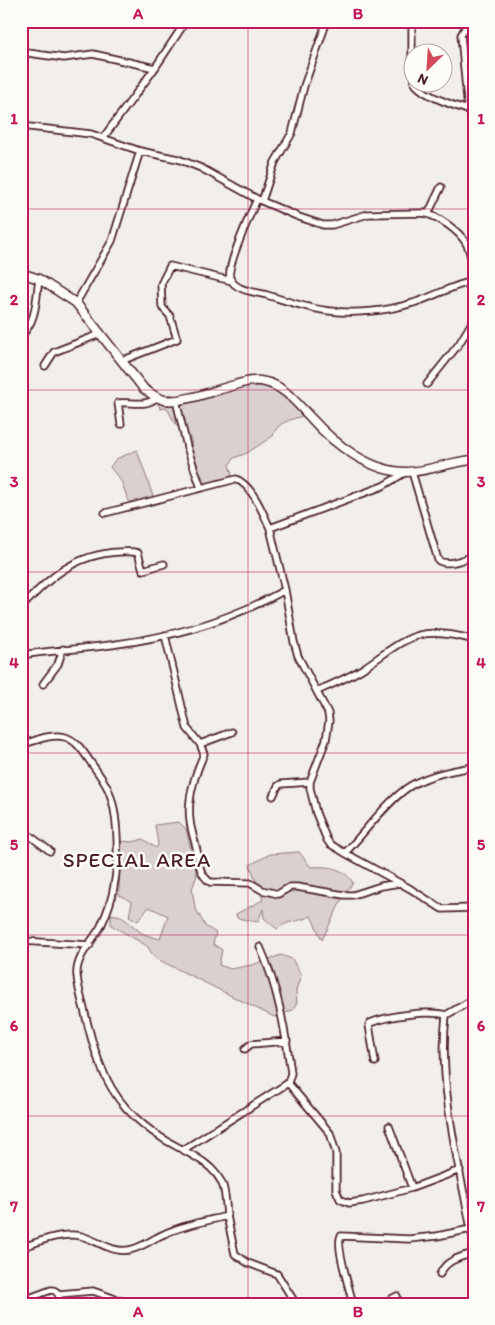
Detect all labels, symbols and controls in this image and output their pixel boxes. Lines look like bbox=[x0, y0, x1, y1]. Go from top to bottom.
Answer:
text: A bbox=[132, 4, 144, 23]
text: B bbox=[353, 4, 364, 23]
north arrow bbox=[402, 42, 452, 92]
text: N bbox=[415, 70, 431, 89]
text: 1 bbox=[10, 109, 18, 128]
text: 1 bbox=[477, 109, 485, 128]
text: 2 bbox=[10, 290, 19, 309]
text: 2 bbox=[477, 290, 486, 309]
text: 3 bbox=[10, 472, 19, 491]
text: 3 bbox=[477, 472, 486, 491]
text: 4 bbox=[9, 653, 19, 672]
text: 4 bbox=[476, 653, 486, 672]
text: 5 bbox=[10, 835, 19, 854]
text: 5 bbox=[477, 835, 486, 854]
district label: SPECIAL AREA bbox=[63, 847, 211, 872]
text: 6 bbox=[10, 1016, 19, 1035]
text: 6 bbox=[477, 1016, 486, 1035]
text: 7 bbox=[9, 1197, 18, 1216]
text: 7 bbox=[476, 1197, 485, 1216]
text: A bbox=[132, 1302, 144, 1321]
text: B bbox=[353, 1302, 364, 1321]

